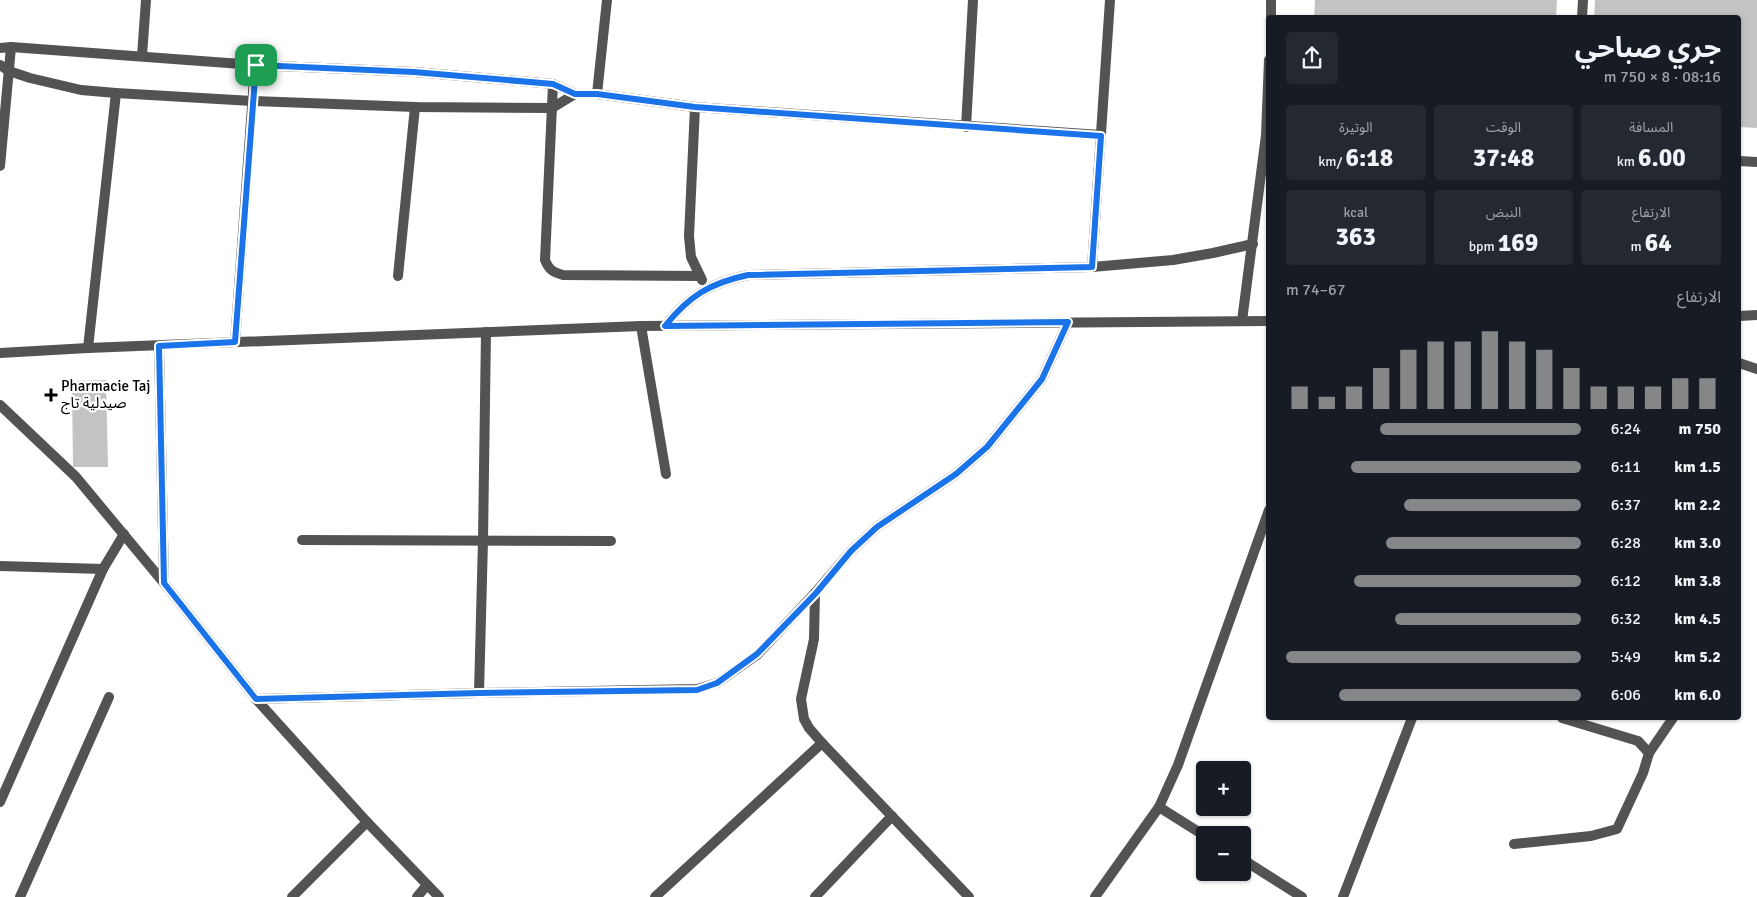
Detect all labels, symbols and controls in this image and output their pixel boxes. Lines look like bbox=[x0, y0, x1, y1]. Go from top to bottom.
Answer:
text: جري صباحي bbox=[1575, 31, 1721, 65]
button: share bbox=[1286, 32, 1338, 84]
pin bbox=[235, 44, 277, 86]
icon: arrive bbox=[242, 51, 270, 79]
text: 08:16 · 8 × 750 m bbox=[1604, 67, 1721, 87]
text: الوتيرة bbox=[1339, 119, 1373, 136]
text: الوقت bbox=[1486, 119, 1521, 136]
text: المسافة bbox=[1629, 119, 1673, 136]
text: 6:18 bbox=[1345, 142, 1393, 173]
text: 37:48 bbox=[1473, 142, 1534, 173]
text: 6.00 bbox=[1638, 142, 1686, 173]
text: /km bbox=[1318, 153, 1345, 170]
text: km bbox=[1617, 153, 1638, 170]
text: kcal bbox=[1344, 204, 1368, 221]
text: النبض bbox=[1486, 204, 1521, 221]
text: الارتفاع bbox=[1632, 204, 1670, 221]
text: 363 bbox=[1336, 221, 1376, 252]
text: 169 bbox=[1498, 227, 1538, 258]
text: 64 bbox=[1645, 227, 1672, 258]
text: bpm bbox=[1469, 238, 1498, 255]
text: m bbox=[1631, 238, 1645, 255]
text: 67–74 m bbox=[1286, 280, 1345, 300]
text: الارتفاع bbox=[1677, 287, 1721, 307]
place label: Pharmacie Taj صيدلية تاج bbox=[61, 377, 150, 415]
marker: Pharmacie Taj صيدلية تاج bbox=[45, 389, 57, 401]
text: 6:24 bbox=[1611, 419, 1641, 439]
text: 750 m bbox=[1679, 419, 1721, 439]
text: 6:11 bbox=[1611, 457, 1641, 477]
text: 1.5 km bbox=[1674, 457, 1721, 477]
text: 6:37 bbox=[1611, 495, 1641, 515]
text: 2.2 km bbox=[1674, 495, 1721, 515]
text: 6:28 bbox=[1611, 533, 1641, 553]
text: 3.0 km bbox=[1674, 533, 1721, 553]
text: 6:12 bbox=[1611, 571, 1641, 591]
text: 3.8 km bbox=[1674, 571, 1721, 591]
text: 6:32 bbox=[1611, 609, 1641, 629]
text: 4.5 km bbox=[1674, 609, 1721, 629]
text: 5:49 bbox=[1611, 647, 1641, 667]
text: 5.2 km bbox=[1674, 647, 1721, 667]
text: 6:06 bbox=[1611, 685, 1641, 705]
text: 6.0 km bbox=[1674, 685, 1721, 705]
map controls bbox=[1196, 761, 1251, 881]
button: + bbox=[1196, 761, 1251, 816]
button: − bbox=[1196, 826, 1251, 881]

